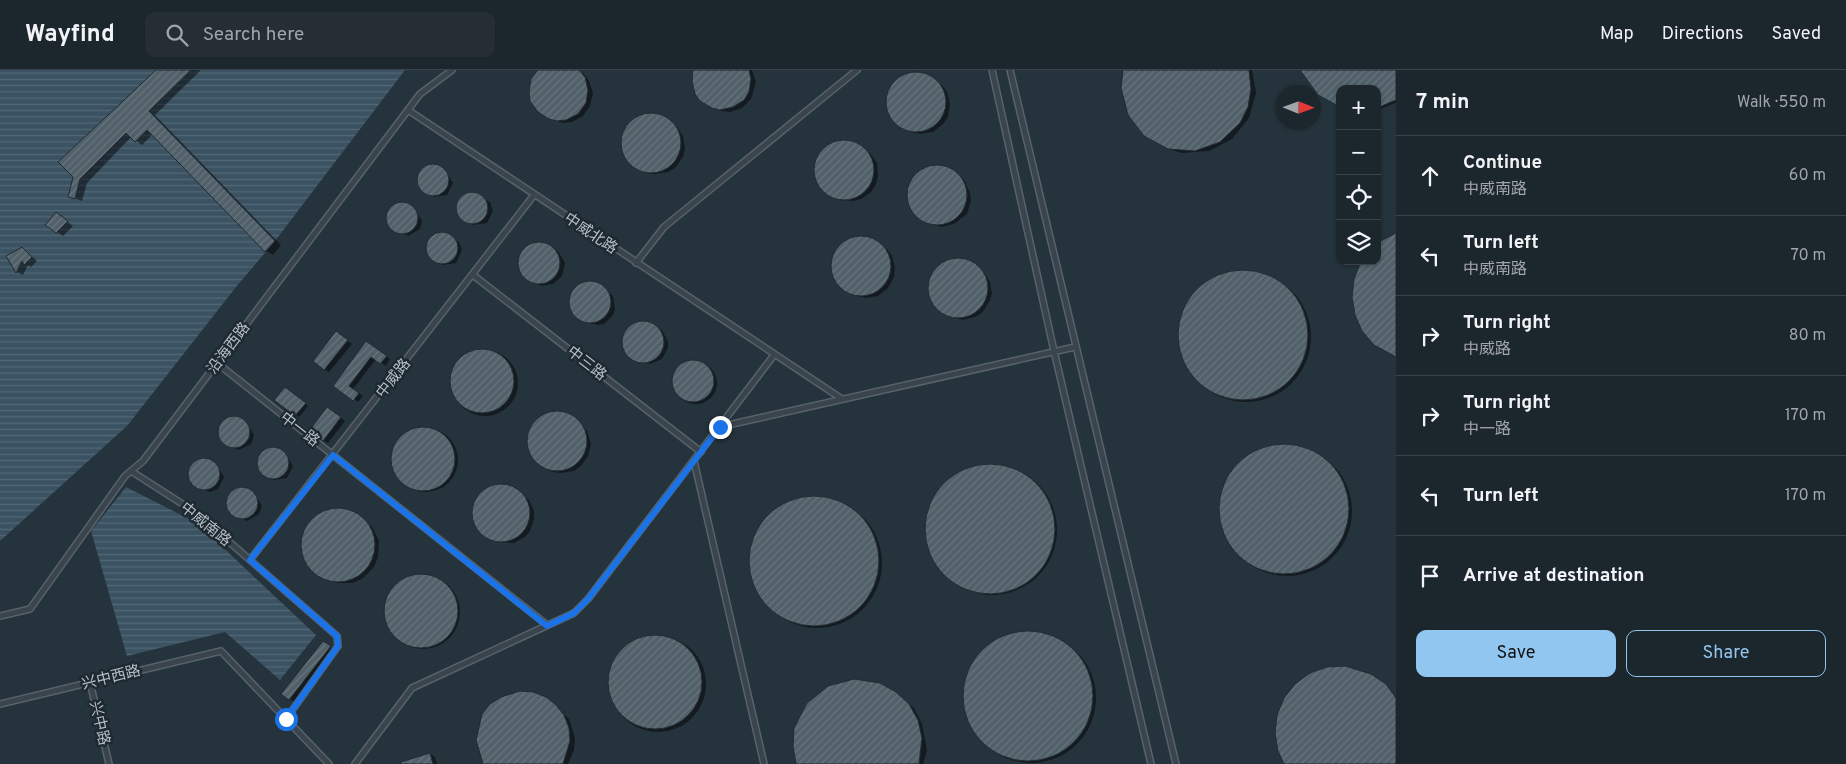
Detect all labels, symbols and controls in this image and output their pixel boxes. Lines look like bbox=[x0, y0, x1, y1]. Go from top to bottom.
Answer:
search box bbox=[145, 12, 495, 57]
text: Wayfind bbox=[25, 20, 115, 50]
icon: search bbox=[163, 21, 191, 49]
text: Search here bbox=[203, 23, 304, 47]
text: Map bbox=[1600, 23, 1634, 46]
text: Directions bbox=[1662, 23, 1744, 46]
text: Saved bbox=[1772, 23, 1821, 46]
north arrow bbox=[1276, 85, 1321, 130]
map controls bbox=[1336, 85, 1381, 265]
button: + bbox=[1336, 85, 1381, 130]
text: 7 min bbox=[1416, 89, 1469, 116]
text: Walk · 550 m bbox=[1737, 93, 1826, 113]
button: − bbox=[1336, 130, 1381, 175]
text: Continue bbox=[1463, 151, 1542, 175]
icon: ahead bbox=[1416, 162, 1444, 190]
text: 60 m bbox=[1789, 166, 1826, 186]
button: locate bbox=[1336, 175, 1381, 220]
text: 中威南路 bbox=[1463, 180, 1527, 200]
street label: 中威北路 bbox=[560, 209, 621, 259]
button: layers bbox=[1336, 220, 1381, 265]
text: Turn left bbox=[1463, 231, 1539, 255]
icon: left bbox=[1416, 242, 1444, 270]
text: 70 m bbox=[1791, 246, 1826, 266]
text: 中威南路 bbox=[1463, 260, 1527, 280]
text: Turn right bbox=[1463, 311, 1551, 335]
street label: 沿海西路 bbox=[204, 319, 255, 379]
icon: right bbox=[1416, 322, 1444, 350]
text: 80 m bbox=[1789, 326, 1826, 346]
text: 中威路 bbox=[1463, 340, 1511, 360]
street label: 中三路 bbox=[562, 343, 610, 386]
street label: 中威路 bbox=[372, 355, 416, 403]
text: Turn right bbox=[1463, 391, 1551, 415]
icon: right bbox=[1416, 402, 1444, 430]
text: 170 m bbox=[1785, 406, 1826, 426]
street label: 中一路 bbox=[275, 409, 323, 452]
route end bbox=[709, 416, 732, 439]
text: 中一路 bbox=[1463, 420, 1511, 440]
icon: left bbox=[1416, 482, 1444, 510]
text: Turn left bbox=[1463, 484, 1539, 508]
text: 170 m bbox=[1785, 486, 1826, 506]
street label: 中威南路 bbox=[176, 498, 235, 551]
icon: arrive bbox=[1416, 562, 1444, 590]
text: Arrive at destination bbox=[1463, 564, 1644, 588]
button: Save bbox=[1416, 630, 1616, 677]
button: Share bbox=[1626, 630, 1826, 677]
street label: 兴中西路 bbox=[80, 662, 143, 695]
street label: 兴中路 bbox=[84, 699, 113, 747]
route start bbox=[275, 708, 298, 731]

